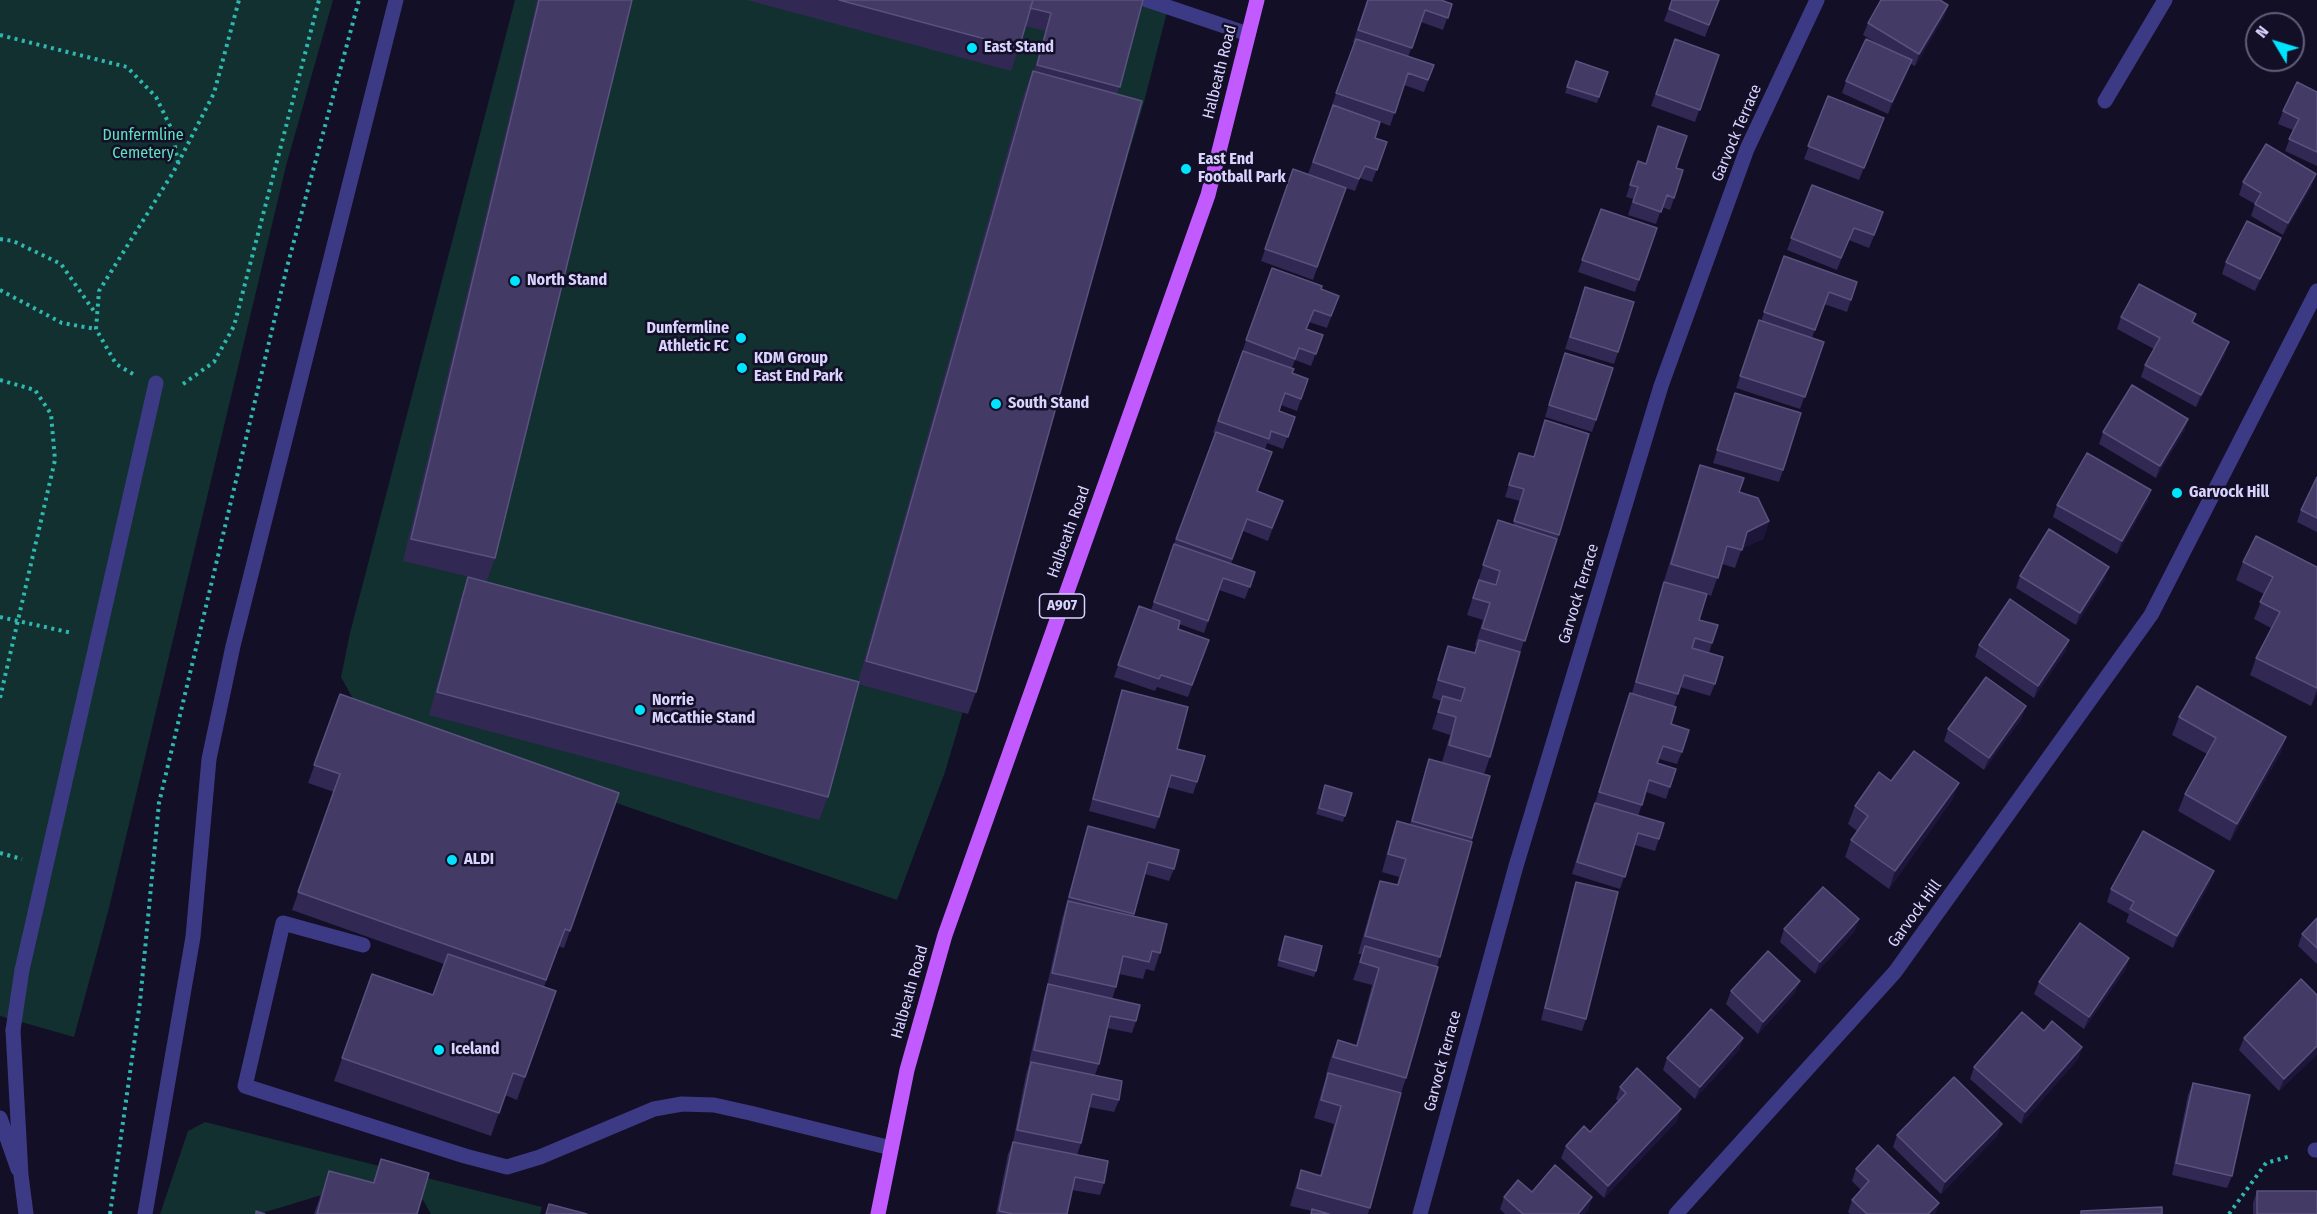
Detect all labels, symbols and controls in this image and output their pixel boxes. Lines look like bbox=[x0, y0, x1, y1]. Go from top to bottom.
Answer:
north arrow bbox=[2245, 12, 2305, 72]
text: N bbox=[2252, 22, 2272, 41]
street label: Halbeath Road bbox=[1199, 23, 1241, 121]
place label: East Stand bbox=[984, 38, 1054, 58]
marker: East Stand bbox=[965, 41, 979, 55]
street label: Garvock Terrace bbox=[1708, 82, 1766, 184]
park label: Dunfermline Cemetery bbox=[102, 126, 184, 164]
place label: East End Football Park bbox=[1198, 150, 1286, 188]
marker: East End Football Park bbox=[1179, 162, 1193, 176]
place label: North Stand bbox=[527, 271, 607, 291]
marker: North Stand bbox=[508, 274, 522, 288]
place label: Dunfermline Athletic FC bbox=[647, 319, 729, 357]
marker: Dunfermline Athletic FC bbox=[734, 331, 748, 345]
place label: KDM Group East End Park bbox=[754, 349, 843, 387]
marker: KDM Group East End Park bbox=[735, 361, 749, 375]
place label: South Stand bbox=[1008, 394, 1089, 414]
marker: South Stand bbox=[989, 397, 1003, 411]
street label: Halbeath Road bbox=[1044, 483, 1094, 581]
place label: Garvock Hill bbox=[2189, 483, 2269, 503]
marker: Garvock Hill bbox=[2170, 486, 2184, 500]
street label: Garvock Terrace bbox=[1555, 542, 1603, 646]
road number: A907 bbox=[1040, 594, 1084, 618]
place label: Norrie McCathie Stand bbox=[652, 691, 755, 729]
marker: Norrie McCathie Stand bbox=[633, 703, 647, 717]
place label: ALDI bbox=[464, 850, 494, 870]
marker: ALDI bbox=[445, 853, 459, 867]
street label: Garvock Hill bbox=[1884, 877, 1946, 951]
street label: Halbeath Road bbox=[887, 943, 933, 1041]
street label: Garvock Terrace bbox=[1420, 1009, 1466, 1113]
place label: Iceland bbox=[451, 1040, 499, 1060]
marker: Iceland bbox=[432, 1043, 446, 1057]

